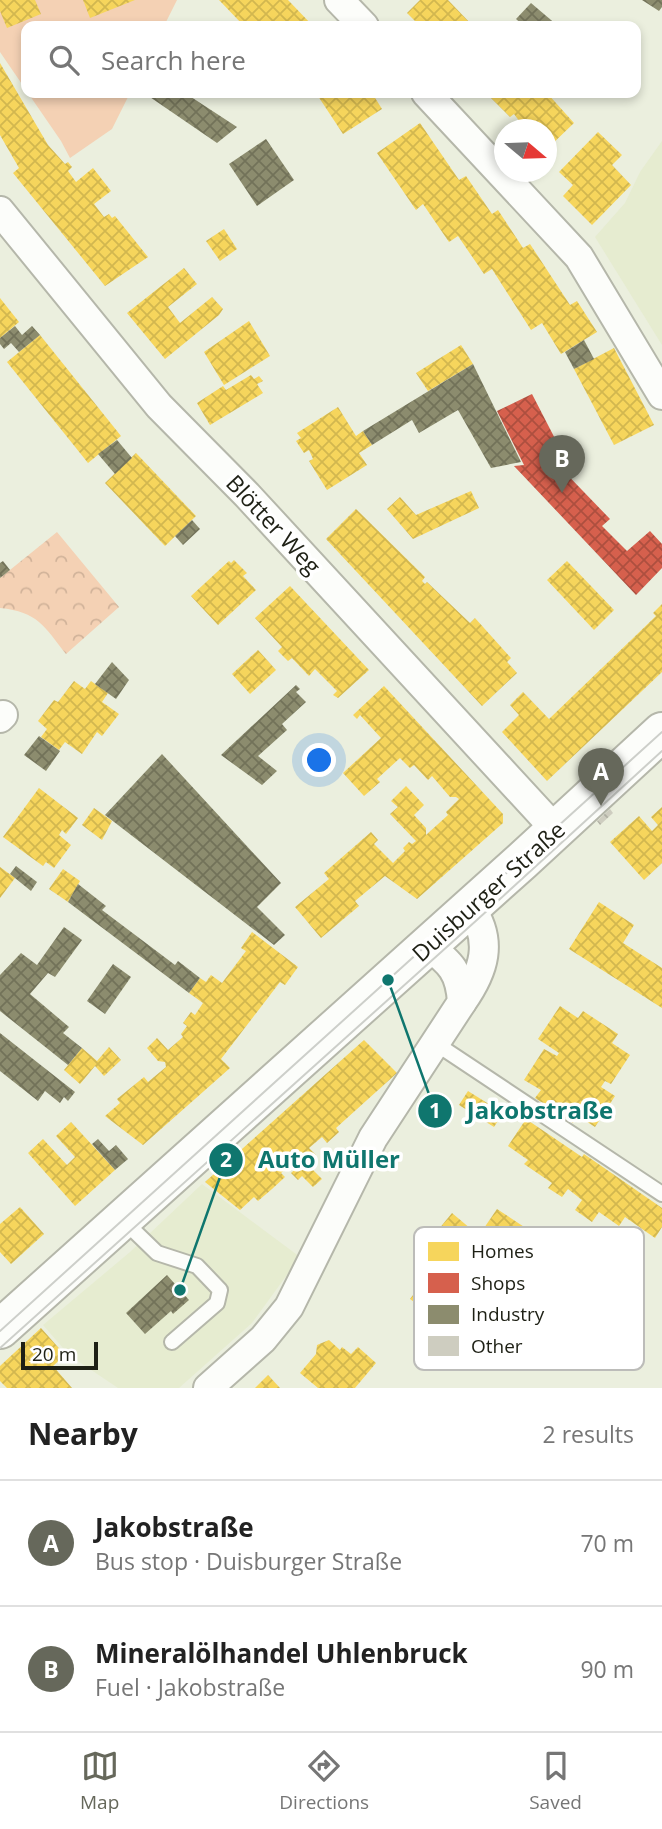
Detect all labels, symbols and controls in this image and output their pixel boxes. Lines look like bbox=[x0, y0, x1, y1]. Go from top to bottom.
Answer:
search box bbox=[21, 21, 641, 98]
icon: search bbox=[45, 41, 83, 79]
text: Search here bbox=[101, 42, 246, 78]
north arrow bbox=[494, 119, 557, 182]
pin: B bbox=[539, 435, 585, 493]
street label: Blötter Weg bbox=[219, 467, 329, 581]
your location bbox=[302, 743, 336, 777]
pin: A bbox=[578, 748, 624, 806]
street label: Duisburger Straße bbox=[404, 813, 572, 969]
callout: Jakobstraße bbox=[417, 1088, 627, 1133]
text: Jakobstraße bbox=[465, 1093, 613, 1126]
text: 1 bbox=[429, 1096, 441, 1124]
callout: Auto Müller bbox=[209, 1137, 414, 1182]
text: Auto Müller bbox=[258, 1142, 400, 1175]
text: 2 bbox=[220, 1145, 232, 1173]
legend bbox=[414, 1227, 644, 1370]
text: Homes bbox=[471, 1238, 534, 1264]
text: Shops bbox=[471, 1270, 525, 1296]
text: Industry bbox=[471, 1301, 545, 1327]
text: Other bbox=[471, 1333, 523, 1359]
scale bar bbox=[21, 1339, 98, 1371]
text: 20 m bbox=[32, 1341, 76, 1367]
text: Nearby bbox=[28, 1413, 138, 1454]
text: 2 results bbox=[543, 1418, 634, 1450]
text: Jakobstraße bbox=[95, 1509, 254, 1545]
text: A bbox=[43, 1527, 59, 1559]
text: 70 m bbox=[580, 1527, 634, 1559]
text: Bus stop · Duisburger Straße bbox=[95, 1545, 402, 1577]
text: Mineralölhandel Uhlenbruck bbox=[95, 1635, 468, 1671]
text: B bbox=[43, 1653, 59, 1685]
text: 90 m bbox=[580, 1653, 634, 1685]
text: Fuel · Jakobstraße bbox=[95, 1671, 285, 1703]
tab: Map bbox=[80, 1747, 119, 1815]
tab: Directions bbox=[279, 1747, 369, 1815]
tab: Saved bbox=[529, 1747, 582, 1815]

